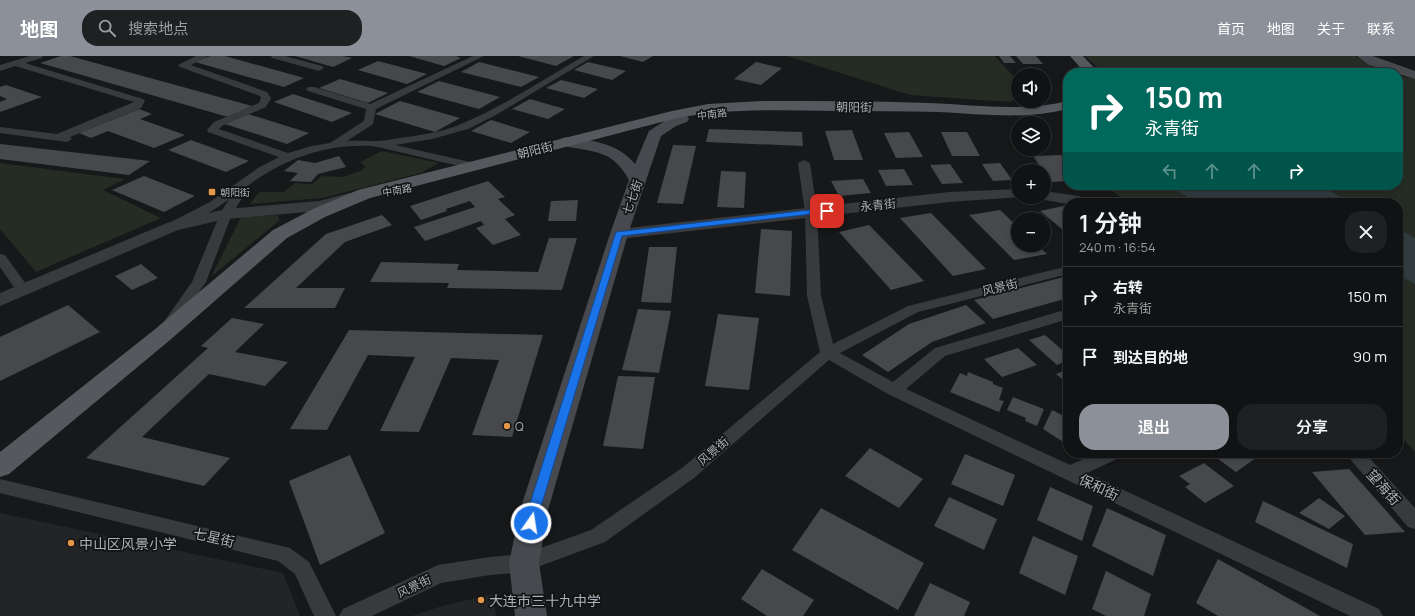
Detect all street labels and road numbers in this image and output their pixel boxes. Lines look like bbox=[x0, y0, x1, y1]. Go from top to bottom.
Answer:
street label: 朝阳街 bbox=[836, 98, 872, 116]
street label: 中南路 bbox=[696, 105, 728, 123]
street label: 朝阳街 bbox=[515, 137, 555, 163]
street label: 七七街 bbox=[618, 177, 646, 217]
street label: 中南路 bbox=[381, 181, 413, 199]
street label: 永青街 bbox=[859, 195, 897, 215]
street label: 风景街 bbox=[980, 274, 1020, 300]
street label: 风景街 bbox=[694, 433, 732, 469]
street label: 望海街 bbox=[1363, 465, 1405, 509]
street label: 保和街 bbox=[1076, 470, 1122, 504]
street label: 七星街 bbox=[191, 523, 237, 551]
street label: 风景街 bbox=[394, 570, 434, 602]

